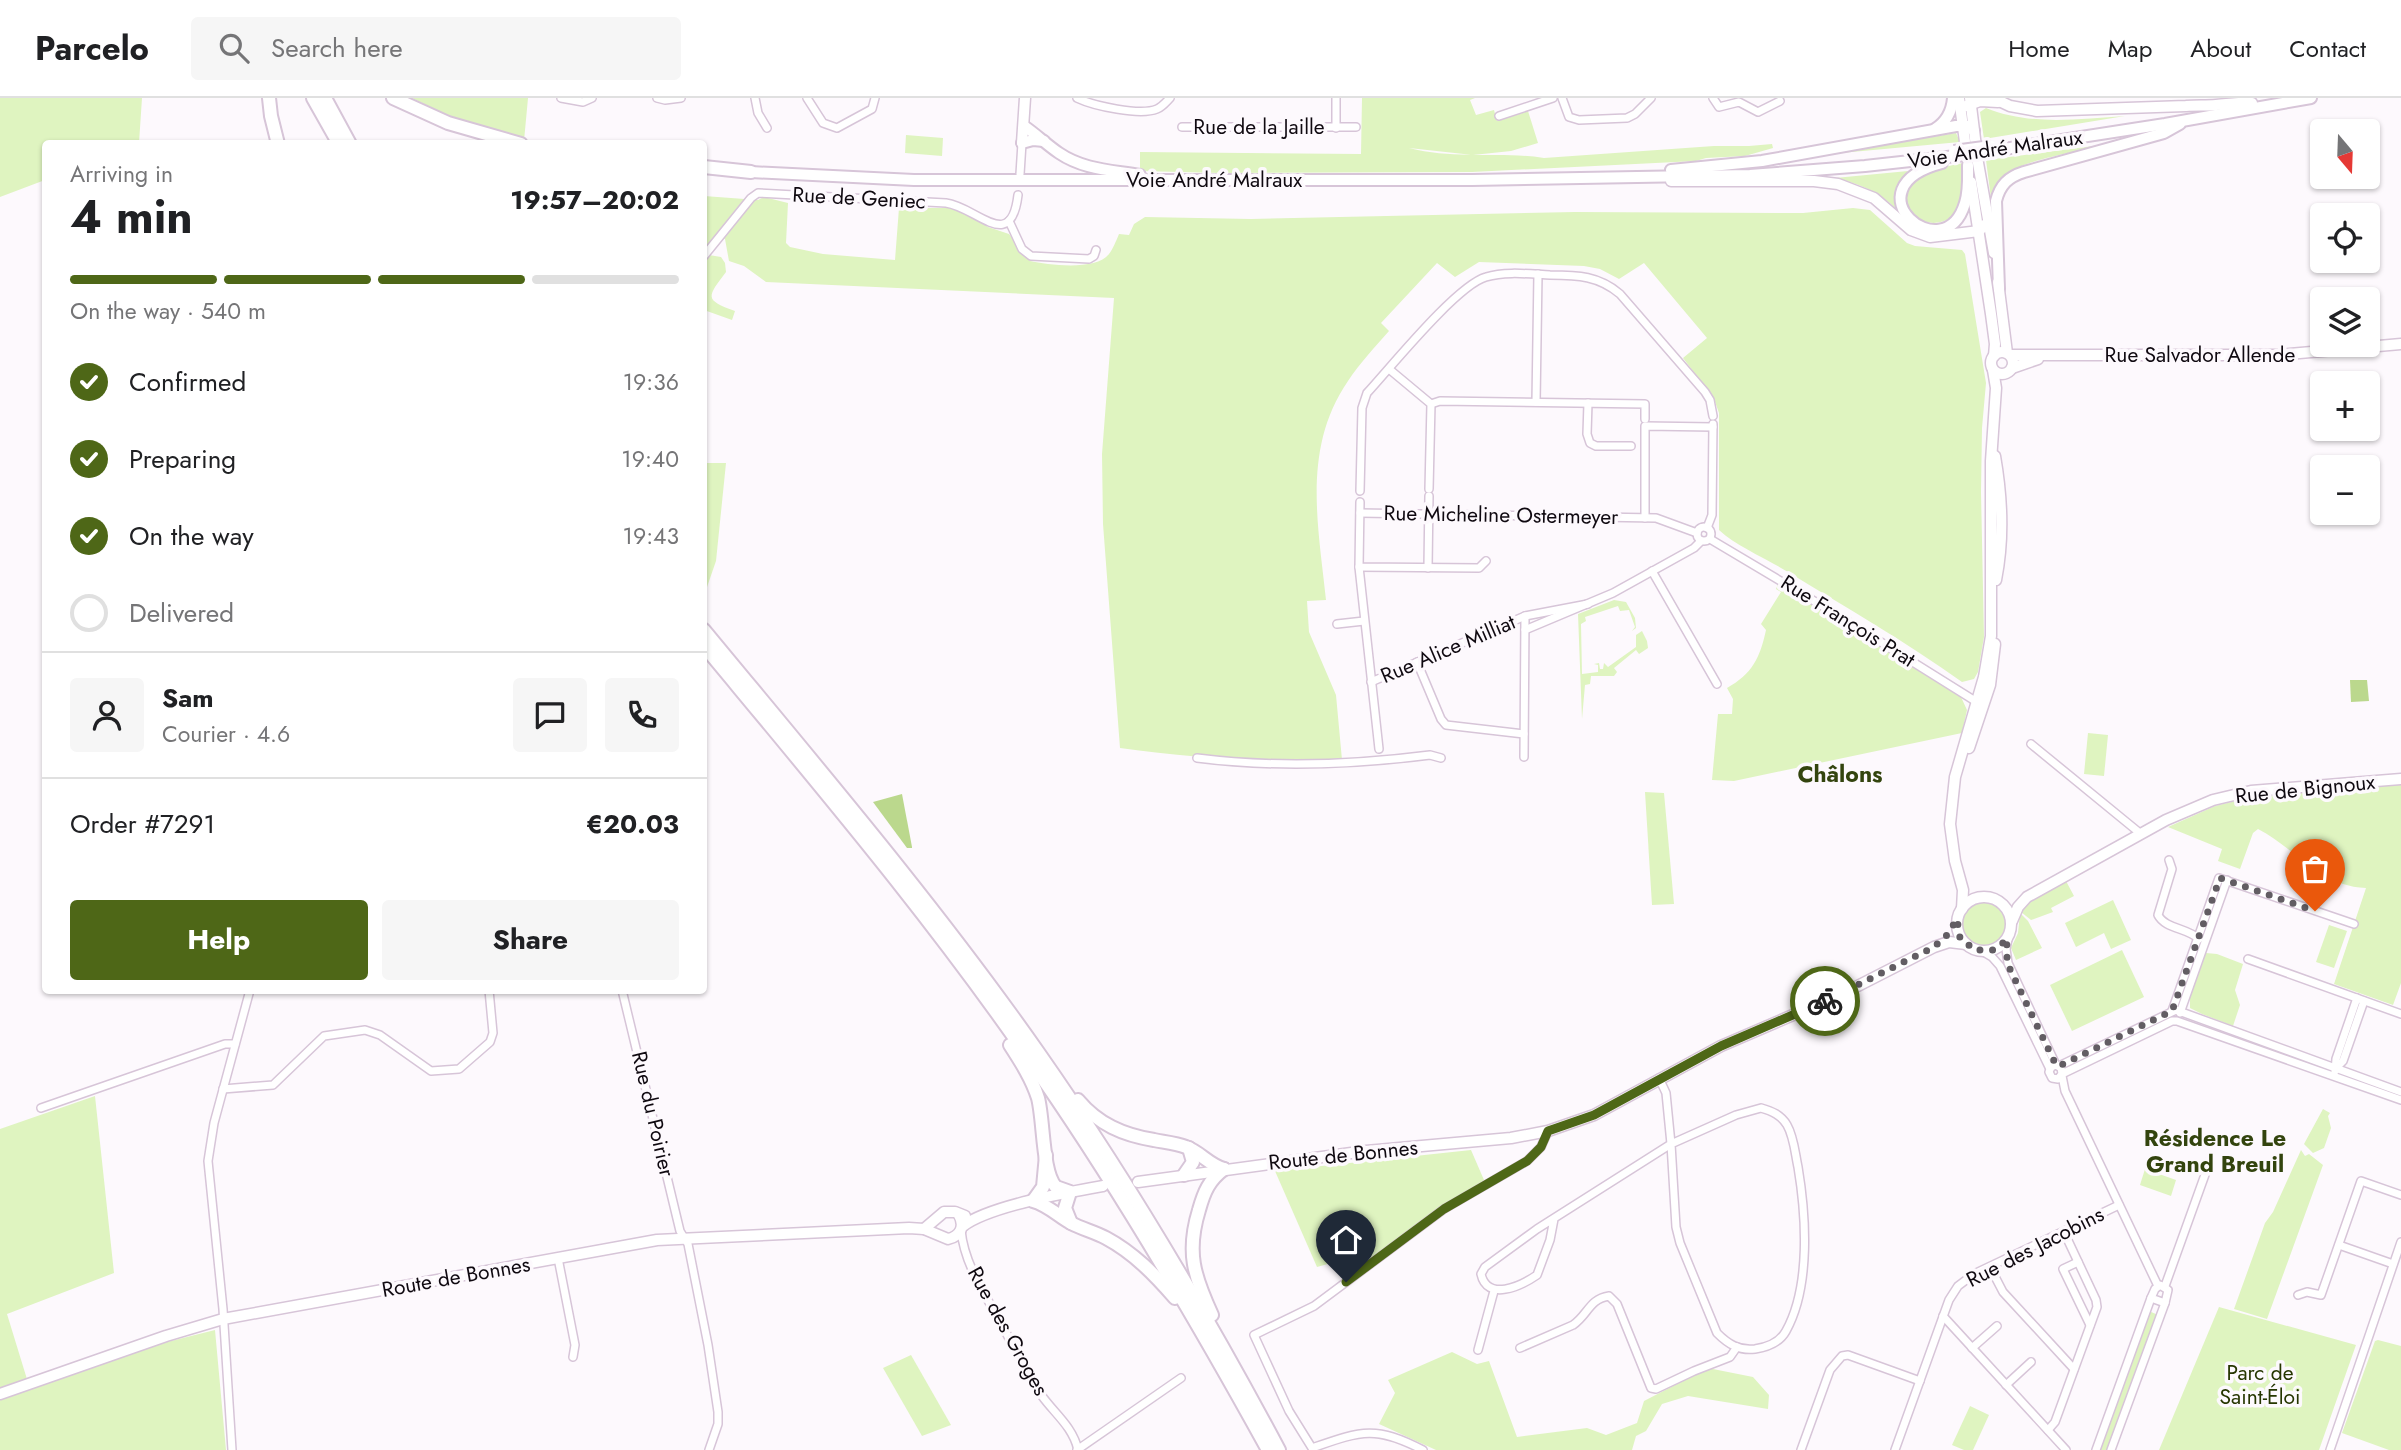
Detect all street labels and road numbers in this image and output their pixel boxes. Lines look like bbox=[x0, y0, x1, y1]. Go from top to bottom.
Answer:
street label: Rue de la Jaille bbox=[1193, 112, 1325, 142]
street label: Voie André Malraux bbox=[1906, 122, 2084, 176]
street label: Voie André Malraux bbox=[1126, 165, 1302, 195]
street label: Rue de Geniec bbox=[792, 180, 926, 216]
street label: Rue Salvador Allende bbox=[2105, 340, 2296, 370]
street label: Rue Micheline Ostermeyer bbox=[1383, 498, 1619, 532]
street label: Rue François Prat bbox=[1775, 568, 1921, 674]
street label: Rue Alice Milliat bbox=[1376, 607, 1520, 691]
street label: Rue de Bignoux bbox=[2234, 767, 2377, 811]
street label: Rue du Poirier bbox=[624, 1048, 682, 1180]
street label: Route de Bonnes bbox=[1267, 1132, 1419, 1178]
street label: Rue des Jacobins bbox=[1961, 1199, 2109, 1295]
street label: Route de Bonnes bbox=[380, 1249, 532, 1305]
street label: Rue des Groges bbox=[960, 1261, 1056, 1401]

